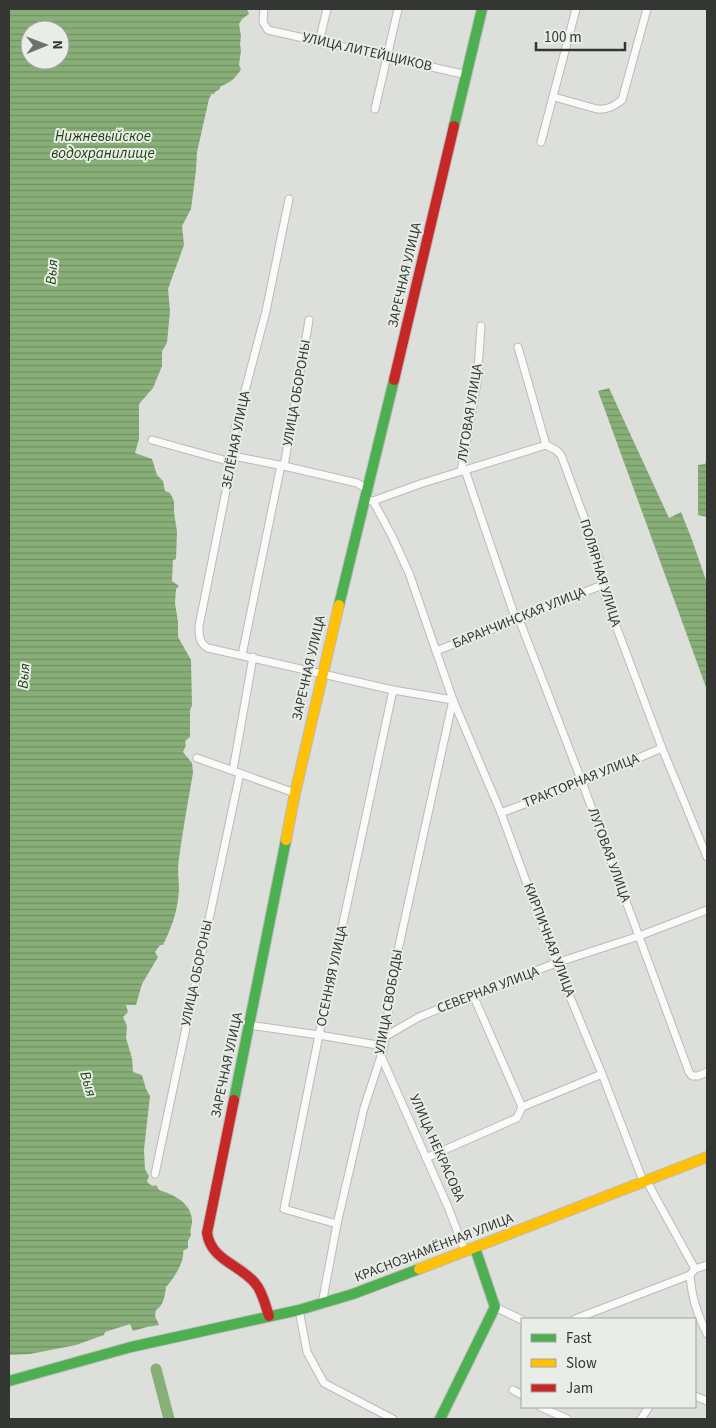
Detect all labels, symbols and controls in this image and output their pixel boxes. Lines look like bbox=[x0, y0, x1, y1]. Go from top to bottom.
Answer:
north arrow bbox=[20, 20, 70, 70]
scale bar bbox=[536, 20, 625, 52]
street label: УЛИЦА ЛИТЕЙЩИКОВ bbox=[300, 27, 434, 77]
text: 100 m bbox=[544, 27, 582, 48]
text: N bbox=[47, 40, 67, 50]
water label: Нижневыйское водохранилище bbox=[51, 126, 155, 164]
street label: ЗАРЕЧНАЯ УЛИЦА bbox=[383, 220, 427, 330]
water label: Выя bbox=[41, 258, 63, 286]
street label: УЛИЦА ОБОРОНЫ bbox=[278, 338, 316, 448]
street label: ЛУГОВАЯ УЛИЦА bbox=[452, 362, 488, 464]
street label: ЗЕЛЁНАЯ УЛИЦА bbox=[217, 389, 255, 491]
street label: ПОЛЯРНАЯ УЛИЦА bbox=[574, 517, 626, 630]
street label: БАРАНЧИНСКАЯ УЛИЦА bbox=[449, 582, 589, 654]
street label: ЗАРЕЧНАЯ УЛИЦА bbox=[287, 613, 331, 723]
water label: Выя bbox=[13, 662, 35, 690]
street label: ТРАКТОРНАЯ УЛИЦА bbox=[520, 748, 642, 813]
street label: ЛУГОВАЯ УЛИЦА bbox=[583, 805, 636, 906]
street label: КИРПИЧНАЯ УЛИЦА bbox=[518, 880, 580, 1000]
street label: УЛИЦА ОБОРОНЫ bbox=[176, 918, 218, 1028]
street label: ОСЕННЯЯ УЛИЦА bbox=[312, 923, 353, 1028]
street label: УЛИЦА СВОБОДЫ bbox=[370, 948, 408, 1056]
street label: СЕВЕРНАЯ УЛИЦА bbox=[434, 961, 542, 1019]
street label: ЗАРЕЧНАЯ УЛИЦА bbox=[206, 1010, 248, 1120]
water label: Выя bbox=[74, 1069, 102, 1099]
street label: УЛИЦА НЕКРАСОВА bbox=[404, 1091, 470, 1205]
street label: КРАСНОЗНАМЁННАЯ УЛИЦА bbox=[352, 1208, 517, 1288]
legend bbox=[521, 1318, 696, 1408]
text: Fast bbox=[566, 1328, 592, 1349]
text: Slow bbox=[566, 1353, 597, 1374]
text: Jam bbox=[566, 1378, 593, 1399]

